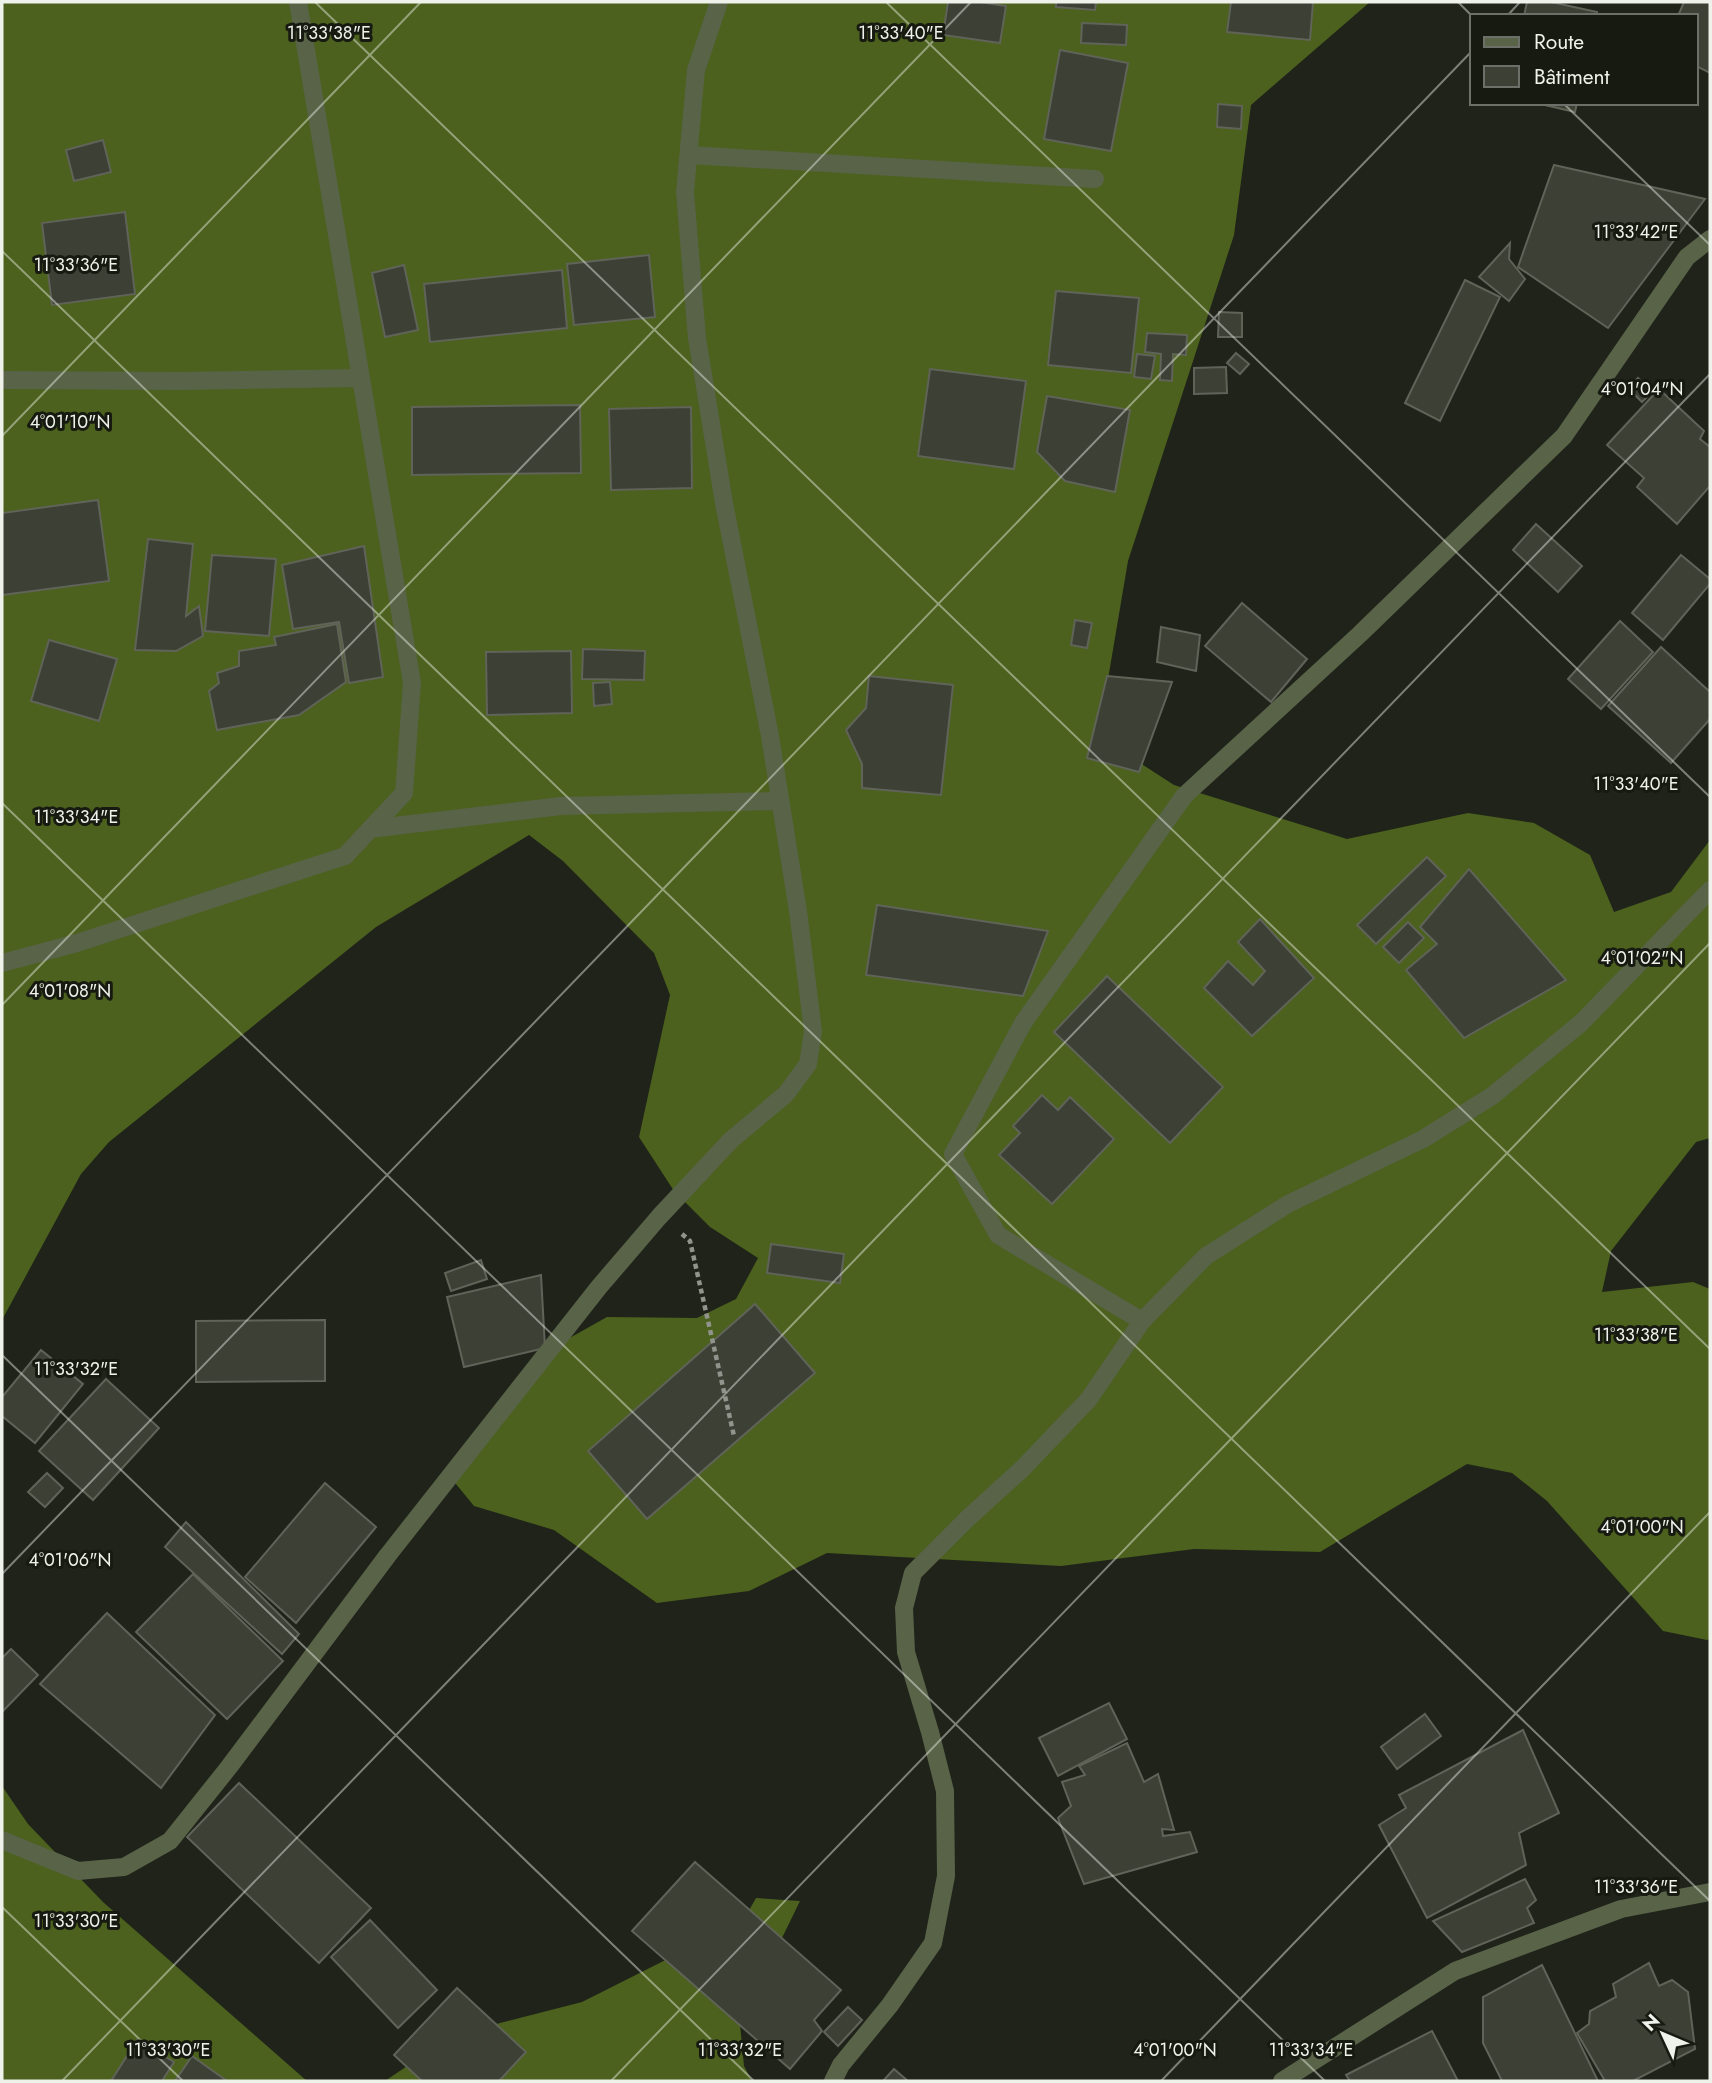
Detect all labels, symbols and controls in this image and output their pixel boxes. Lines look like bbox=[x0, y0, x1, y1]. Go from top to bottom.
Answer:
legend bbox=[1470, 14, 1698, 105]
text: 11°33'38"E bbox=[287, 20, 371, 46]
text: 11°33'40"E bbox=[858, 20, 944, 46]
text: Route bbox=[1534, 27, 1584, 57]
text: Bâtiment bbox=[1534, 62, 1610, 92]
text: 11°33'42"E bbox=[1594, 219, 1679, 245]
text: 11°33'36"E bbox=[34, 252, 118, 278]
text: 4°01'04"N bbox=[1600, 376, 1684, 402]
text: 4°01'10"N bbox=[30, 409, 110, 435]
text: 11°33'40"E bbox=[1593, 771, 1679, 797]
text: 11°33'34"E bbox=[34, 804, 118, 830]
text: 4°01'02"N bbox=[1601, 945, 1683, 971]
text: 4°01'08"N bbox=[29, 978, 111, 1004]
text: 11°33'38"E bbox=[1594, 1322, 1678, 1348]
text: 11°33'32"E bbox=[34, 1356, 118, 1382]
text: 4°01'00"N bbox=[1600, 1514, 1684, 1540]
text: 4°01'06"N bbox=[28, 1547, 112, 1573]
text: 11°33'36"E bbox=[1594, 1874, 1678, 1900]
text: 11°33'30"E bbox=[34, 1908, 118, 1934]
north arrow bbox=[1628, 1999, 1698, 2069]
text: N bbox=[1636, 2008, 1666, 2037]
text: 11°33'30"E bbox=[126, 2037, 210, 2063]
text: 11°33'32"E bbox=[698, 2037, 782, 2063]
text: 4°01'00"N bbox=[1133, 2037, 1217, 2063]
text: 11°33'34"E bbox=[1269, 2037, 1353, 2063]

